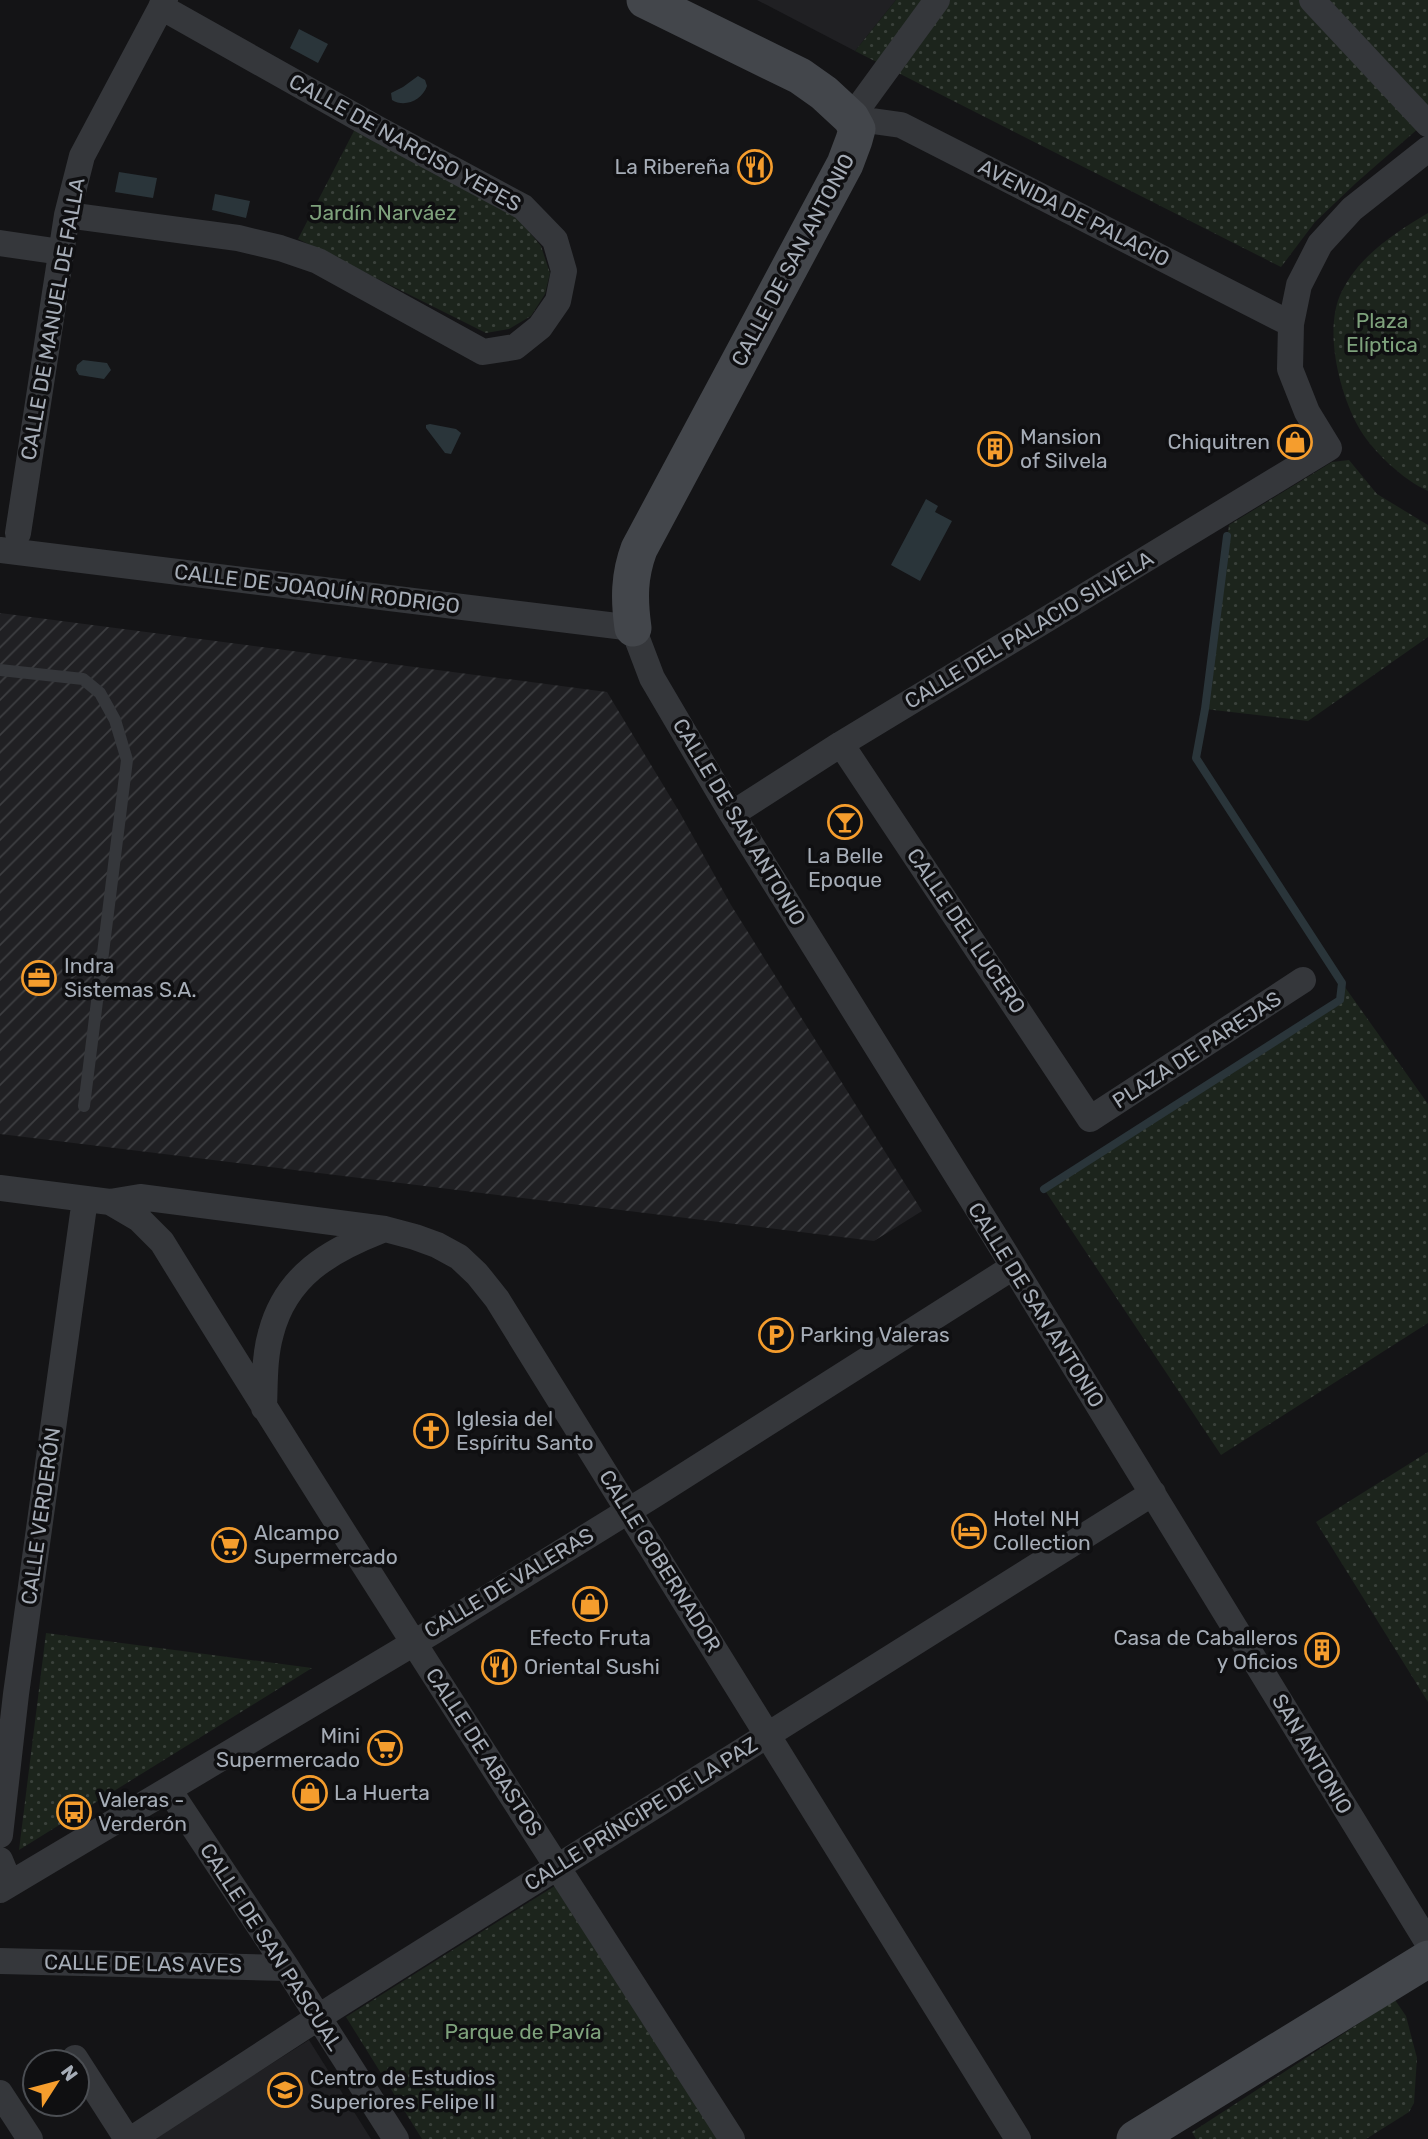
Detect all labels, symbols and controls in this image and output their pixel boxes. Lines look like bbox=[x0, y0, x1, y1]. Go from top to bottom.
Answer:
street label: CALLE DE NARCISO YEPES bbox=[285, 68, 526, 217]
restaurant icon: La Ribereña bbox=[736, 148, 774, 186]
street label: CALLE DE SAN ANTONIO bbox=[726, 149, 859, 370]
street label: AVENIDA DE PALACIO bbox=[974, 153, 1174, 272]
place label: La Ribereña bbox=[614, 154, 730, 179]
street label: CALLE DE MANUEL DE FALLA bbox=[15, 176, 90, 462]
park label: Jardín Narváez bbox=[309, 200, 457, 225]
park label: Plaza Elíptica bbox=[1346, 308, 1418, 357]
shop icon: Chiquitren bbox=[1276, 423, 1314, 461]
place label: Mansion of Silvela bbox=[1020, 424, 1108, 473]
place label: Chiquitren bbox=[1167, 429, 1270, 454]
building icon: Mansion of Silvela bbox=[976, 430, 1014, 468]
street label: CALLE DEL PALACIO SILVELA bbox=[900, 545, 1158, 714]
street label: CALLE DE JOAQUÍN RODRIGO bbox=[173, 559, 461, 618]
street label: CALLE DE SAN ANTONIO bbox=[668, 714, 811, 930]
bar icon: La Belle Epoque bbox=[826, 803, 864, 841]
place label: La Belle Epoque bbox=[807, 843, 883, 892]
street label: CALLE DEL LUCERO bbox=[902, 843, 1031, 1018]
place label: Indra Sistemas S.A. bbox=[64, 953, 197, 1002]
office icon: Indra Sistemas S.A. bbox=[20, 959, 58, 997]
street label: PLAZA DE PAREJAS bbox=[1108, 986, 1286, 1113]
street label: CALLE DE SAN ANTONIO bbox=[963, 1198, 1110, 1412]
parking icon: Parking Valeras bbox=[757, 1316, 795, 1354]
place label: Parking Valeras bbox=[800, 1322, 950, 1347]
place label: Iglesia del Espíritu Santo bbox=[456, 1406, 594, 1455]
church icon: Iglesia del Espíritu Santo bbox=[412, 1412, 450, 1450]
street label: CALLE VERDERÓN bbox=[16, 1426, 65, 1606]
street label: CALLE GOBERNADOR bbox=[594, 1465, 727, 1656]
place label: Hotel NH Collection bbox=[993, 1506, 1091, 1555]
hotel icon: Hotel NH Collection bbox=[950, 1512, 988, 1550]
place label: Alcampo Supermercado bbox=[254, 1520, 398, 1569]
street label: CALLE DE VALERAS bbox=[419, 1522, 598, 1643]
supermarket icon: Alcampo Supermercado bbox=[210, 1526, 248, 1564]
shop icon: Efecto Fruta bbox=[571, 1585, 609, 1623]
place label: Efecto Fruta bbox=[529, 1625, 651, 1650]
place label: Casa de Caballeros y Oficios bbox=[1113, 1625, 1298, 1674]
building icon: Casa de Caballeros y Oficios bbox=[1303, 1631, 1341, 1669]
restaurant icon: Oriental Sushi bbox=[480, 1648, 518, 1686]
place label: Oriental Sushi bbox=[524, 1654, 660, 1679]
street label: CALLE DE ABASTOS bbox=[421, 1663, 548, 1840]
street label: SAN ANTONIO bbox=[1267, 1689, 1358, 1818]
place label: Mini Supermercado bbox=[216, 1723, 360, 1772]
supermarket icon: Mini Supermercado bbox=[366, 1729, 404, 1767]
street label: CALLE PRÍNCIPE DE LA PAZ bbox=[520, 1731, 762, 1896]
shop icon: La Huerta bbox=[291, 1774, 329, 1812]
place label: La Huerta bbox=[334, 1780, 430, 1805]
place label: Valeras - Verderón bbox=[98, 1787, 187, 1836]
bus stop icon: Valeras - Verderón bbox=[55, 1793, 93, 1831]
street label: CALLE DE SAN PASCUAL bbox=[195, 1838, 348, 2055]
street label: CALLE DE LAS AVES bbox=[44, 1949, 242, 1978]
park label: Parque de Pavía bbox=[444, 2019, 602, 2044]
north arrow bbox=[21, 2048, 91, 2118]
text: N bbox=[56, 2061, 83, 2086]
place label: Centro de Estudios Superiores Felipe II bbox=[310, 2065, 496, 2114]
school or university icon: Centro de Estudios Superiores Felipe II bbox=[266, 2071, 304, 2109]

